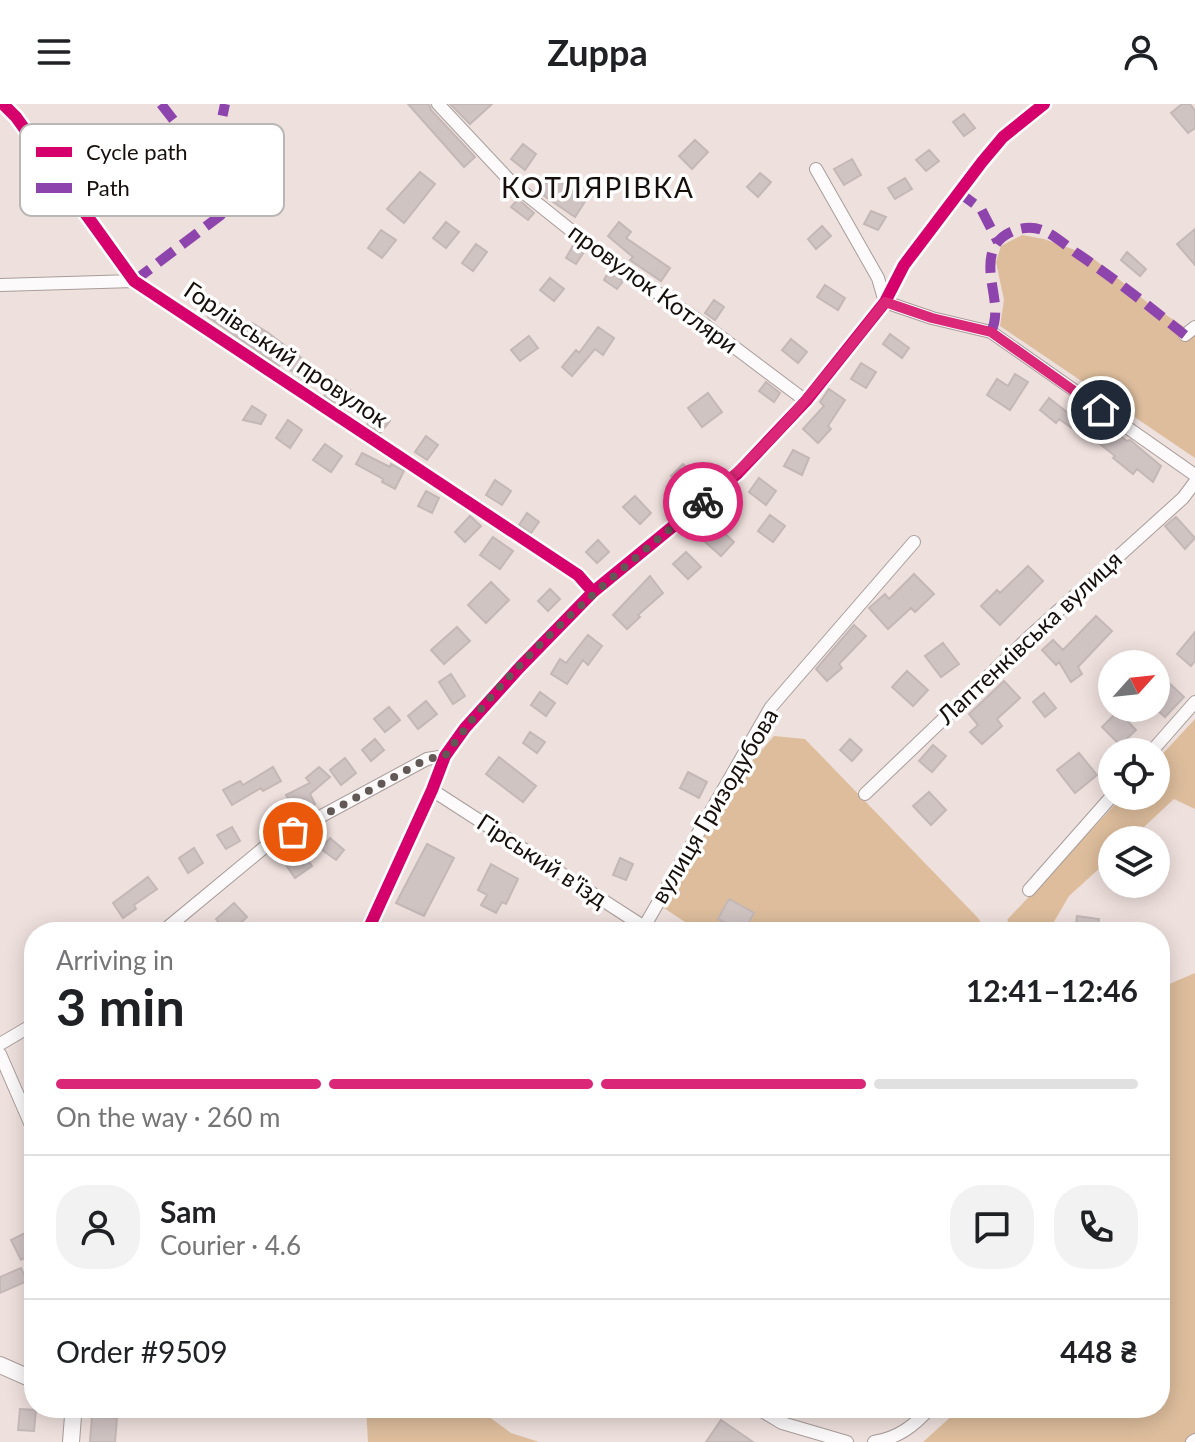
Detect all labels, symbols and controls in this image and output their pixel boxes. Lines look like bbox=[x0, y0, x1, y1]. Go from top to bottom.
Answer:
icon: menu bbox=[32, 30, 76, 74]
text: Zuppa bbox=[547, 30, 648, 74]
icon: person bbox=[1119, 30, 1163, 74]
legend bbox=[20, 124, 284, 216]
text: Cycle path bbox=[86, 138, 188, 165]
district label: КОТЛЯРІВКА bbox=[501, 170, 695, 204]
text: Path bbox=[86, 174, 130, 201]
street label: провулок Котляри bbox=[564, 217, 744, 359]
street label: Горлівський провулок bbox=[179, 275, 395, 433]
pin bbox=[1067, 376, 1135, 444]
icon: home bbox=[1079, 388, 1123, 432]
courier bbox=[663, 462, 743, 542]
icon: bike bbox=[681, 480, 725, 524]
street label: Лаптенківська вулиця bbox=[930, 544, 1127, 730]
north arrow bbox=[1098, 650, 1170, 722]
map controls bbox=[1098, 650, 1170, 898]
street label: вулиця Гризодубова bbox=[644, 702, 783, 908]
button: locate bbox=[1098, 738, 1170, 810]
pin bbox=[259, 798, 327, 866]
street label: Гірський в'їзд bbox=[472, 807, 613, 913]
icon: bag bbox=[271, 810, 315, 854]
button: layers bbox=[1098, 826, 1170, 898]
text: Arriving in bbox=[56, 944, 174, 976]
text: 12:41–12:46 bbox=[966, 972, 1138, 1008]
text: 3 min bbox=[56, 975, 185, 1037]
text: On the way · 260 m bbox=[56, 1101, 280, 1133]
button: person bbox=[56, 1185, 140, 1269]
button: chat bbox=[950, 1185, 1034, 1269]
button: phone bbox=[1054, 1185, 1138, 1269]
text: Sam bbox=[160, 1193, 217, 1229]
text: Courier · 4.6 bbox=[160, 1229, 301, 1261]
text: Order #9509 bbox=[56, 1333, 228, 1369]
text: 448 ₴ bbox=[1060, 1333, 1138, 1369]

